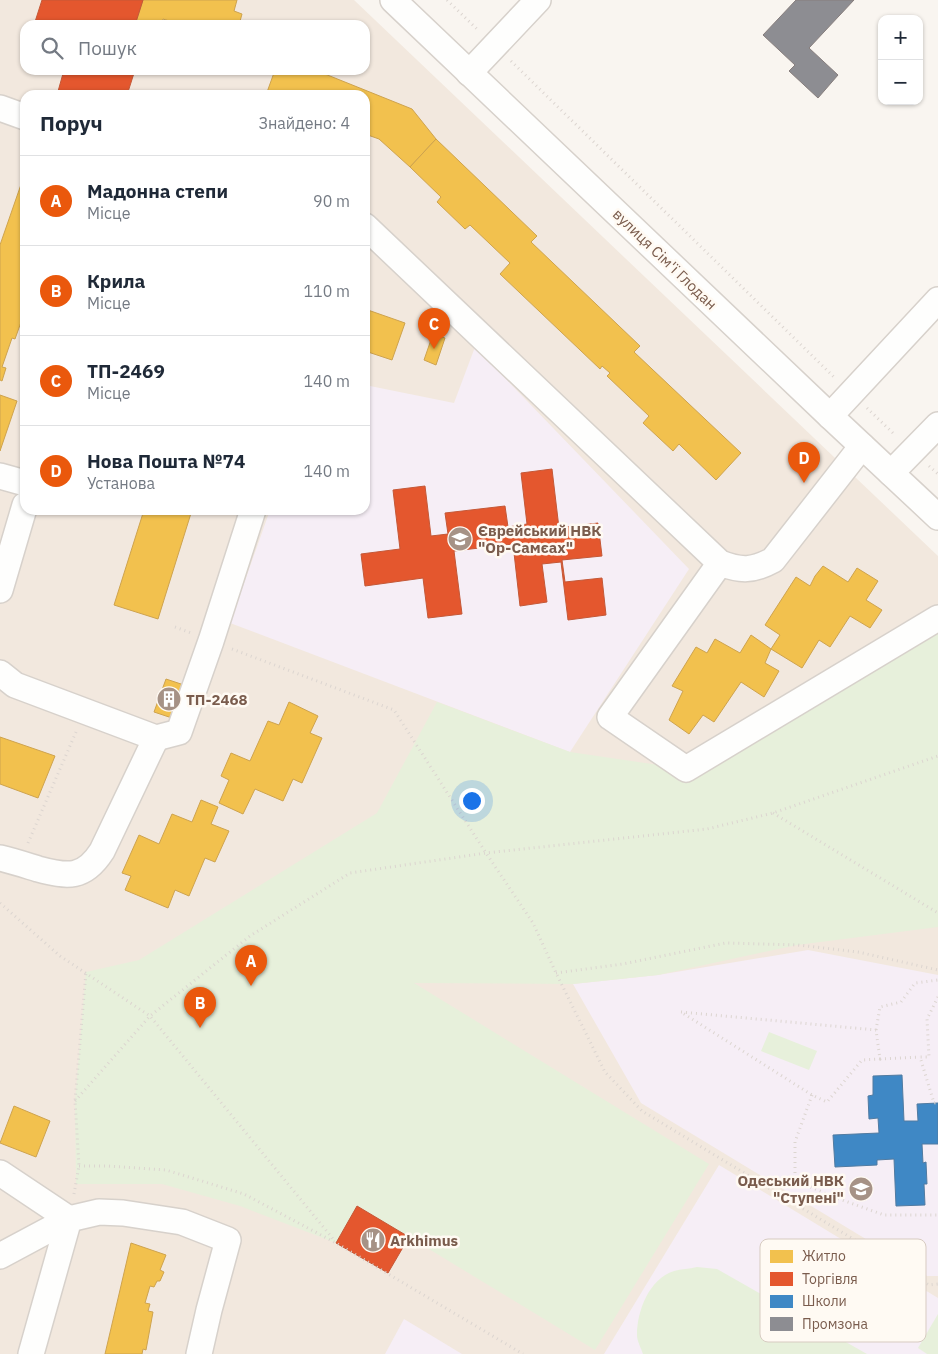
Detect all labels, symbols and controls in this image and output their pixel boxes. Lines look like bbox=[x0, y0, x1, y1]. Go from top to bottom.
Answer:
map controls bbox=[878, 15, 923, 105]
button: + bbox=[878, 15, 923, 60]
search box bbox=[20, 20, 370, 75]
icon: search bbox=[38, 34, 66, 62]
text: Пошук bbox=[78, 36, 137, 60]
button: − bbox=[878, 60, 923, 105]
text: Поруч bbox=[40, 109, 103, 137]
text: Знайдено: 4 bbox=[258, 113, 350, 133]
text: Мадонна степи bbox=[87, 179, 228, 203]
text: A bbox=[51, 191, 61, 211]
text: 90 m bbox=[313, 191, 350, 211]
text: Місце bbox=[87, 203, 130, 223]
street label: вулиця Сім'ї Глодан bbox=[609, 204, 721, 314]
text: Крила bbox=[87, 269, 145, 293]
text: B bbox=[51, 281, 61, 301]
text: 110 m bbox=[303, 281, 350, 301]
text: Місце bbox=[87, 293, 130, 313]
pin: C bbox=[418, 308, 450, 349]
text: ТП-2469 bbox=[87, 359, 165, 383]
text: C bbox=[51, 371, 61, 391]
text: 140 m bbox=[303, 371, 350, 391]
text: Місце bbox=[87, 383, 130, 403]
pin: D bbox=[788, 442, 820, 483]
text: Нова Пошта №74 bbox=[87, 449, 245, 473]
text: D bbox=[50, 461, 62, 481]
text: 140 m bbox=[303, 461, 350, 481]
text: Установа bbox=[87, 473, 155, 493]
place label: Єврейський НВК "Ор-Самєах" bbox=[478, 521, 601, 557]
school or university icon: Єврейський НВК "Ор-Самєах" bbox=[447, 526, 473, 552]
building icon: ТП-2468 bbox=[156, 686, 182, 712]
place label: ТП-2468 bbox=[186, 690, 247, 709]
your location bbox=[459, 788, 485, 814]
pin: A bbox=[235, 945, 267, 986]
pin: B bbox=[184, 987, 216, 1028]
place label: Одеський НВК "Ступені" bbox=[737, 1171, 844, 1207]
school or university icon: Одеський НВК "Ступені" bbox=[848, 1176, 874, 1202]
restaurant icon: Arkhimus bbox=[360, 1227, 386, 1253]
place label: Arkhimus bbox=[390, 1231, 459, 1250]
legend bbox=[760, 1239, 926, 1342]
text: Житло bbox=[802, 1247, 846, 1265]
text: Торгівля bbox=[802, 1270, 858, 1288]
text: Школи bbox=[802, 1292, 847, 1310]
text: Промзона bbox=[802, 1315, 868, 1333]

